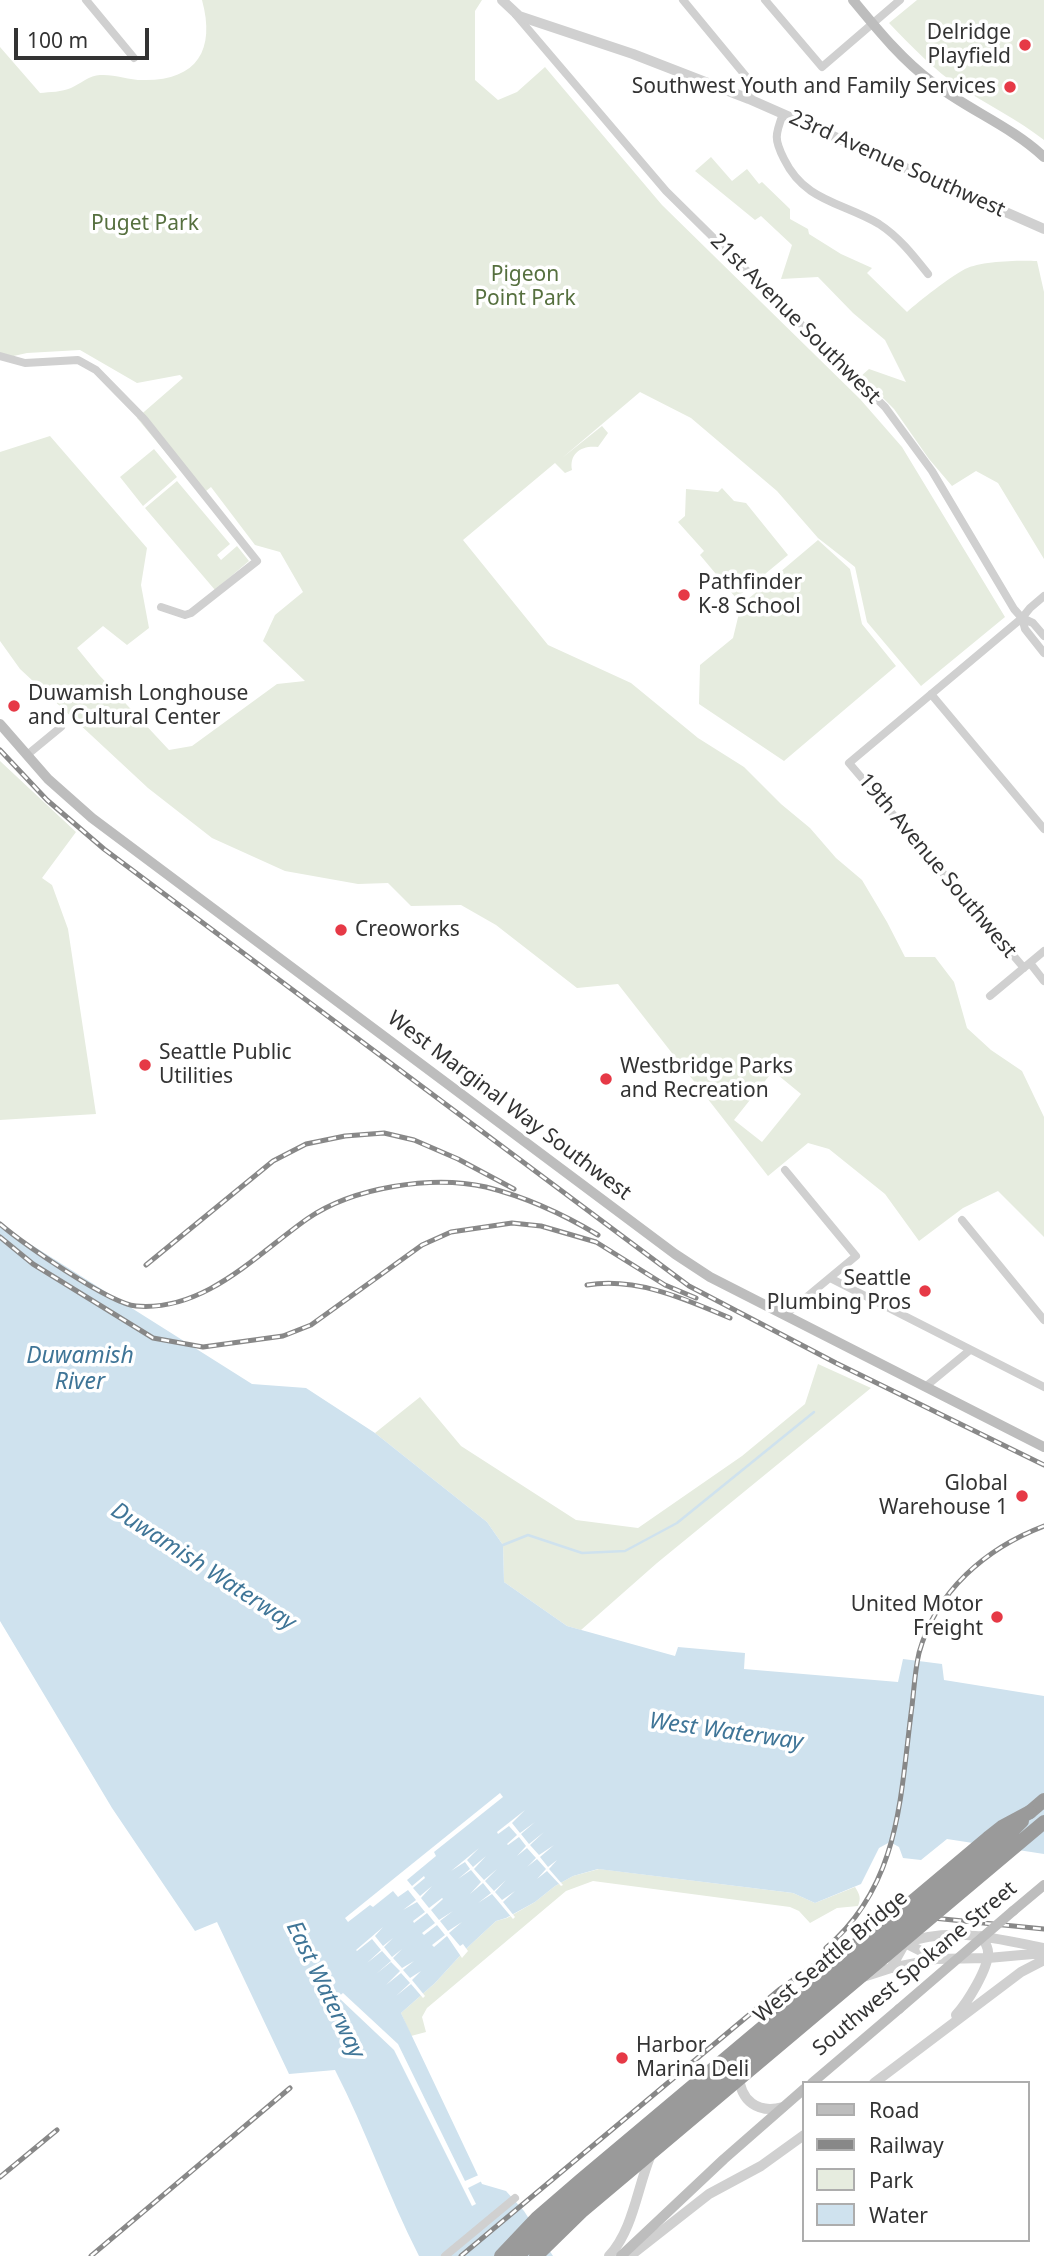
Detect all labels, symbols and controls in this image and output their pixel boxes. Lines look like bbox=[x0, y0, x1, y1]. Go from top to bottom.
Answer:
scale bar bbox=[18, 14, 152, 58]
place label: Delridge Playfield bbox=[927, 20, 1011, 70]
text: 100 m bbox=[27, 26, 88, 54]
marker: Delridge Playfield bbox=[1017, 37, 1033, 53]
place label: Southwest Youth and Family Services bbox=[632, 74, 996, 100]
marker: Southwest Youth and Family Services bbox=[1002, 79, 1018, 95]
street label: 23rd Avenue Southwest bbox=[785, 105, 1009, 223]
park label: Puget Park bbox=[91, 211, 199, 237]
street label: 21st Avenue Southwest bbox=[705, 229, 885, 409]
park label: Pigeon Point Park bbox=[474, 262, 576, 312]
place label: Pathfinder K-8 School bbox=[698, 570, 802, 620]
marker: Pathfinder K-8 School bbox=[676, 587, 692, 603]
place label: Duwamish Longhouse and Cultural Center bbox=[28, 681, 248, 731]
marker: Duwamish Longhouse and Cultural Center bbox=[6, 698, 22, 714]
street label: 19th Avenue Southwest bbox=[852, 769, 1022, 963]
place label: Creoworks bbox=[355, 917, 460, 943]
marker: Creoworks bbox=[333, 922, 349, 938]
street label: West Marginal Way Southwest bbox=[382, 1006, 636, 1206]
place label: Seattle Public Utilities bbox=[159, 1040, 292, 1090]
place label: Westbridge Parks and Recreation bbox=[620, 1054, 793, 1104]
marker: Seattle Public Utilities bbox=[137, 1057, 153, 1073]
marker: Westbridge Parks and Recreation bbox=[598, 1071, 614, 1087]
place label: Seattle Plumbing Pros bbox=[767, 1266, 911, 1316]
marker: Seattle Plumbing Pros bbox=[917, 1283, 933, 1299]
water label: Duwamish River bbox=[26, 1342, 134, 1396]
place label: Global Warehouse 1 bbox=[879, 1471, 1008, 1521]
marker: Global Warehouse 1 bbox=[1014, 1488, 1030, 1504]
water label: Duwamish Waterway bbox=[105, 1497, 301, 1637]
place label: United Motor Freight bbox=[851, 1592, 983, 1642]
marker: United Motor Freight bbox=[989, 1609, 1005, 1625]
water label: West Waterway bbox=[647, 1708, 805, 1756]
street label: Southwest Spokane Street bbox=[808, 1876, 1022, 2062]
street label: West Seattle Bridge bbox=[749, 1885, 913, 2029]
water label: East Waterway bbox=[280, 1917, 370, 2063]
place label: Harbor Marina Deli bbox=[636, 2033, 749, 2083]
marker: Harbor Marina Deli bbox=[614, 2050, 630, 2066]
legend bbox=[802, 2081, 1030, 2242]
text: Road bbox=[869, 2096, 919, 2124]
text: Railway bbox=[869, 2131, 944, 2159]
text: Park bbox=[869, 2166, 913, 2194]
text: Water bbox=[869, 2201, 928, 2229]

